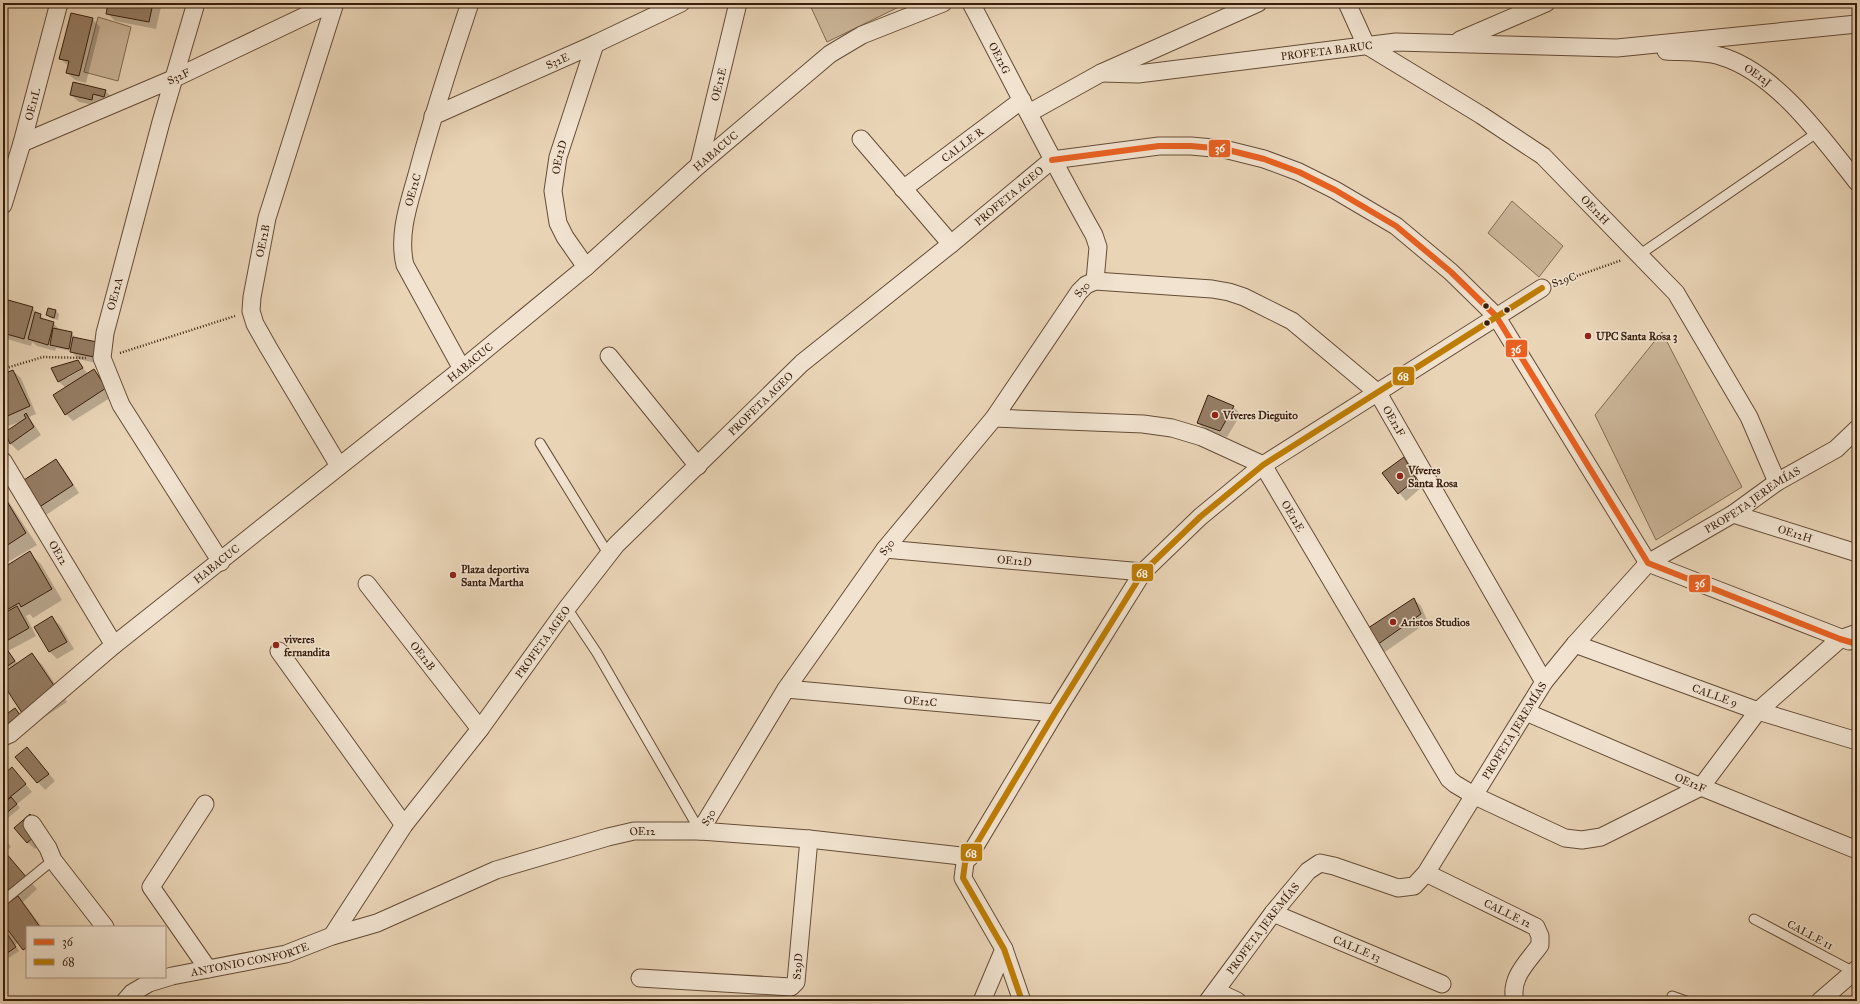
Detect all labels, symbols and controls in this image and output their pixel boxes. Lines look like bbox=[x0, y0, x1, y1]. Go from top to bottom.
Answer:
street label: PROFETA BARUC bbox=[1280, 38, 1373, 63]
street label: OE12G bbox=[986, 40, 1013, 76]
street label: S32E bbox=[544, 50, 571, 72]
street label: OE12J bbox=[1742, 61, 1775, 90]
street label: S32F bbox=[165, 65, 192, 87]
street label: OE12E bbox=[708, 66, 729, 102]
street label: OE11L bbox=[22, 87, 43, 122]
street label: CALLE R bbox=[939, 125, 986, 165]
street label: HABACUC bbox=[690, 128, 741, 174]
street label: OE12D bbox=[549, 138, 570, 175]
line badge: 36 bbox=[1208, 139, 1231, 158]
text: 36 bbox=[1215, 142, 1226, 156]
street label: PROFETA AGEO bbox=[972, 163, 1046, 228]
street label: OE12C bbox=[402, 172, 423, 208]
street label: OE12H bbox=[1578, 193, 1613, 227]
street label: OE12B bbox=[253, 223, 273, 259]
street label: S29C bbox=[1550, 270, 1578, 290]
street label: OE12A bbox=[104, 276, 126, 312]
street label: S30 bbox=[1071, 278, 1093, 299]
unlabelled marker bbox=[1481, 301, 1491, 311]
unlabelled marker bbox=[1502, 305, 1512, 315]
unlabelled marker bbox=[1482, 318, 1492, 328]
place label: UPC Santa Rosa 3 bbox=[1596, 330, 1677, 344]
marker: UPC Santa Rosa 3 bbox=[1583, 331, 1593, 341]
line badge: 36 bbox=[1505, 339, 1528, 358]
street label: HABACUC bbox=[445, 340, 495, 385]
text: 36 bbox=[1511, 343, 1522, 357]
line badge: 68 bbox=[1392, 366, 1415, 386]
street label: PROFETA AGEO bbox=[725, 369, 796, 438]
text: 68 bbox=[1397, 370, 1409, 383]
street label: OE12F bbox=[1380, 403, 1408, 439]
place label: Víveres Dieguito bbox=[1222, 409, 1298, 422]
marker: Víveres Dieguito bbox=[1210, 410, 1220, 420]
place label: Víveres Santa Rosa bbox=[1407, 464, 1458, 490]
street label: PROFETA JEREMÍAS bbox=[1702, 464, 1803, 536]
marker: Víveres Santa Rosa bbox=[1395, 471, 1405, 481]
street label: OE12E bbox=[1279, 498, 1307, 534]
street label: OE12H bbox=[1776, 522, 1814, 545]
street label: S30 bbox=[876, 536, 897, 558]
street label: OE12 bbox=[46, 538, 71, 568]
street label: HABACUC bbox=[191, 542, 242, 586]
street label: OE12D bbox=[997, 553, 1033, 569]
place label: Plaza deportiva Santa Martha bbox=[461, 563, 529, 589]
line badge: 68 bbox=[1131, 563, 1154, 582]
text: 68 bbox=[1136, 567, 1148, 580]
marker: Plaza deportiva Santa Martha bbox=[448, 570, 458, 580]
line badge: 36 bbox=[1688, 574, 1711, 593]
text: 36 bbox=[1695, 577, 1706, 591]
street label: PROFETA AGEO bbox=[512, 603, 573, 681]
place label: Aristos Studios bbox=[1400, 616, 1470, 629]
marker: Aristos Studios bbox=[1388, 617, 1398, 627]
place label: viveres fernandita bbox=[283, 633, 330, 659]
street label: OE12B bbox=[408, 639, 438, 673]
marker: viveres fernandita bbox=[271, 640, 281, 650]
street label: PROFETA JEREMÍAS bbox=[1479, 679, 1549, 781]
street label: CALLE 9 bbox=[1690, 681, 1739, 710]
street label: OE12C bbox=[903, 693, 938, 709]
street label: OE12F bbox=[1673, 770, 1708, 795]
street label: S30 bbox=[698, 807, 718, 828]
street label: OE12 bbox=[628, 824, 656, 838]
line badge: 68 bbox=[960, 843, 983, 862]
text: 68 bbox=[965, 847, 977, 860]
street label: PROFETA JEREMÍAS bbox=[1224, 880, 1302, 977]
street label: CALLE 12 bbox=[1482, 896, 1534, 930]
street label: CALLE 11 bbox=[1785, 917, 1835, 953]
legend bbox=[26, 926, 166, 978]
street label: CALLE 13 bbox=[1331, 933, 1383, 964]
text: 36 bbox=[62, 935, 74, 949]
street label: ANTONIO CONFORTE bbox=[189, 939, 311, 979]
street label: S29D bbox=[790, 952, 805, 980]
text: 68 bbox=[62, 955, 75, 969]

